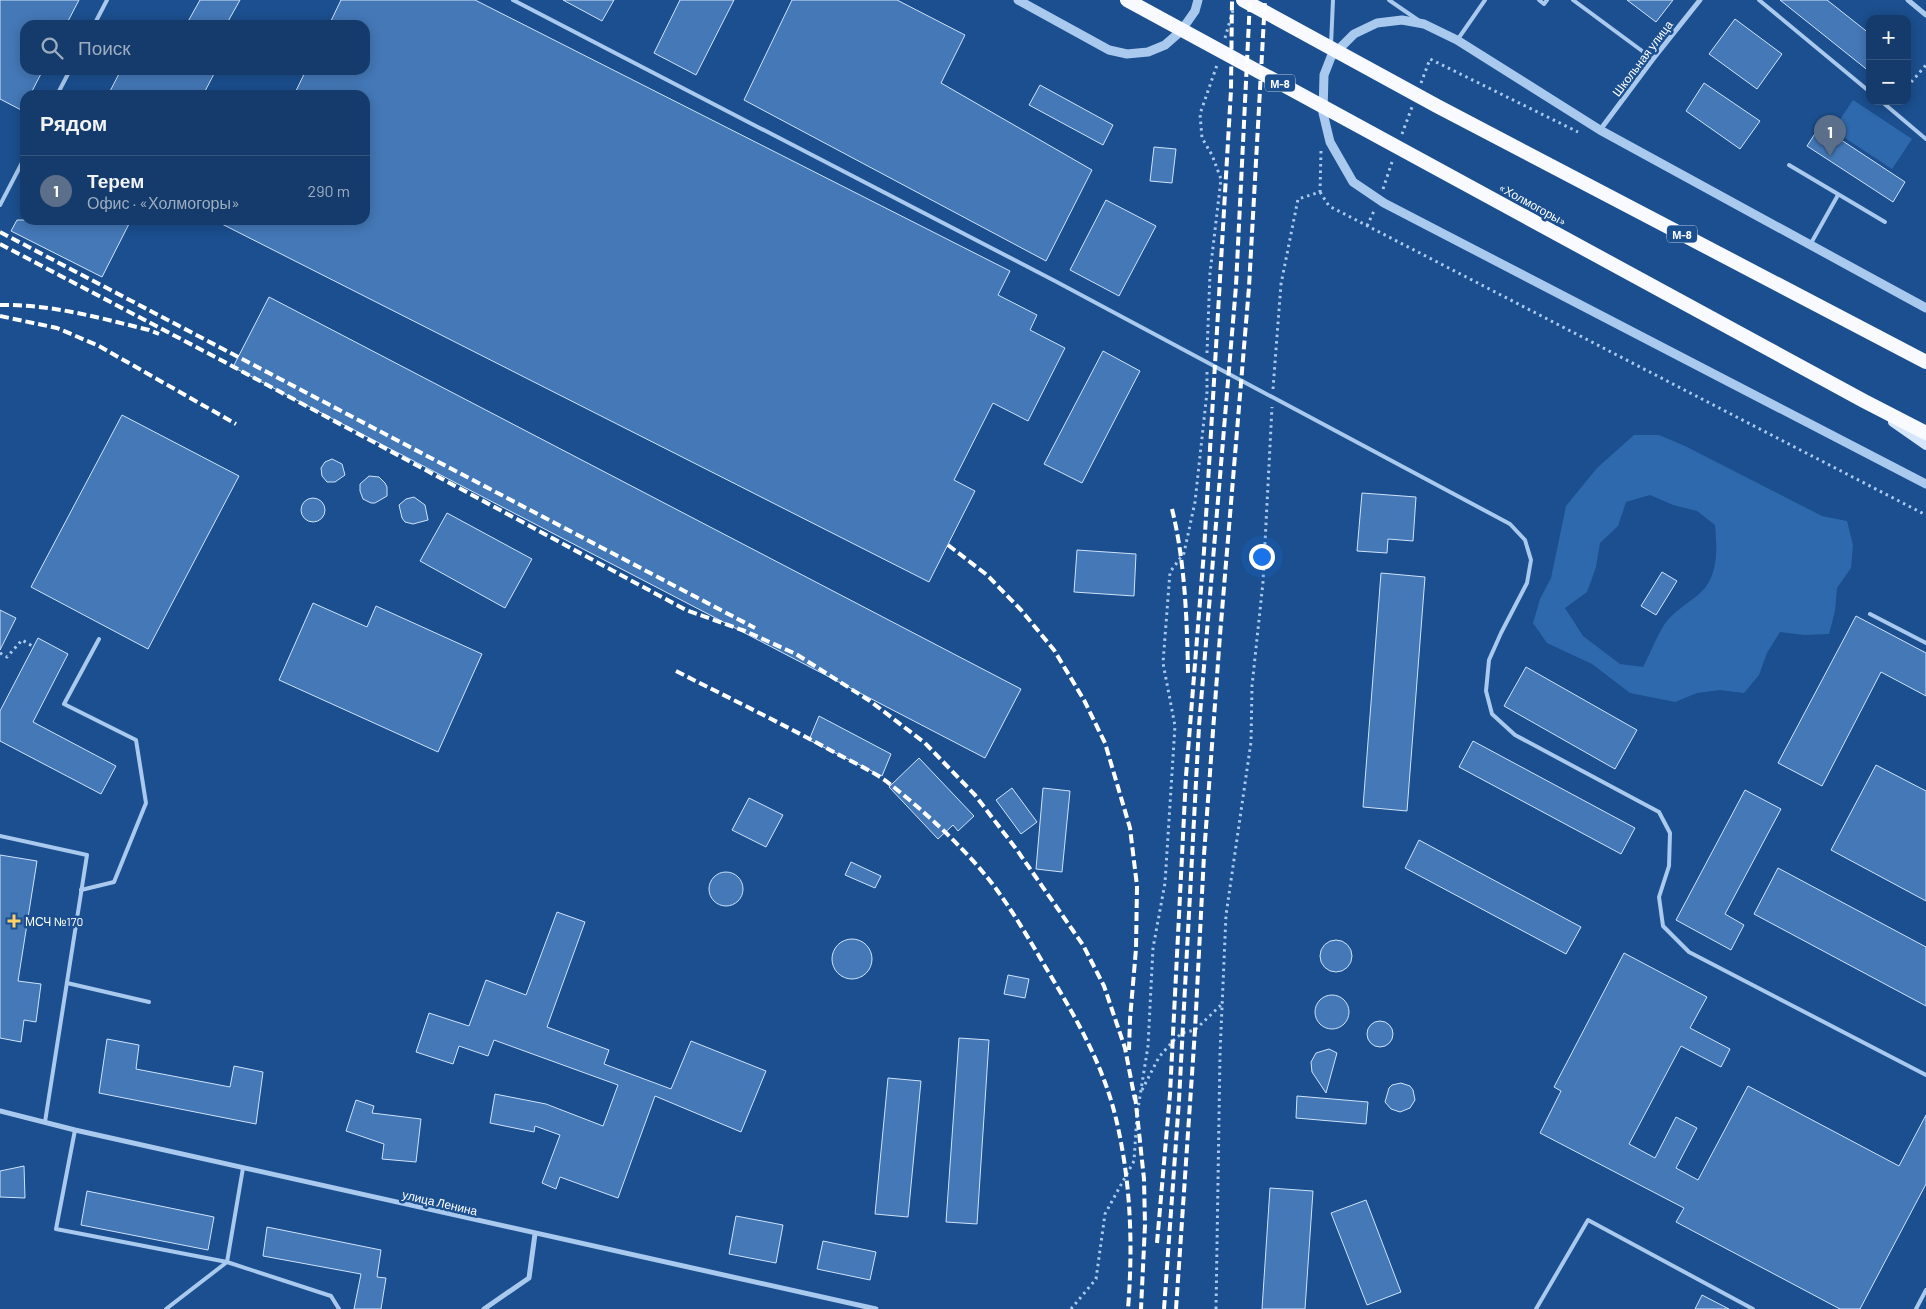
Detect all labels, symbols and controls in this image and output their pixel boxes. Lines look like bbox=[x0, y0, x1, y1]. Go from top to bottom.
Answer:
map controls bbox=[1866, 15, 1911, 105]
button: + bbox=[1866, 15, 1911, 60]
street label: Школьная улица bbox=[1609, 17, 1676, 99]
search box bbox=[20, 20, 370, 75]
icon: search bbox=[38, 34, 66, 62]
text: Поиск bbox=[78, 36, 131, 59]
button: − bbox=[1866, 60, 1911, 105]
road number: М-8 bbox=[1265, 75, 1295, 92]
text: Рядом bbox=[40, 110, 107, 135]
pin: 1 bbox=[1814, 115, 1846, 156]
text: Терем bbox=[87, 169, 144, 192]
street label: «Холмогоры» bbox=[1496, 180, 1569, 229]
text: 1 bbox=[53, 181, 59, 200]
text: 290 m bbox=[308, 181, 350, 200]
text: Офис · «Холмогоры» bbox=[87, 193, 240, 212]
road number: М-8 bbox=[1667, 225, 1697, 242]
your location bbox=[1249, 544, 1275, 570]
marker: МСЧ №170 bbox=[7, 914, 21, 928]
place label: МСЧ №170 bbox=[25, 914, 83, 928]
street label: улица Ленина bbox=[401, 1187, 479, 1218]

